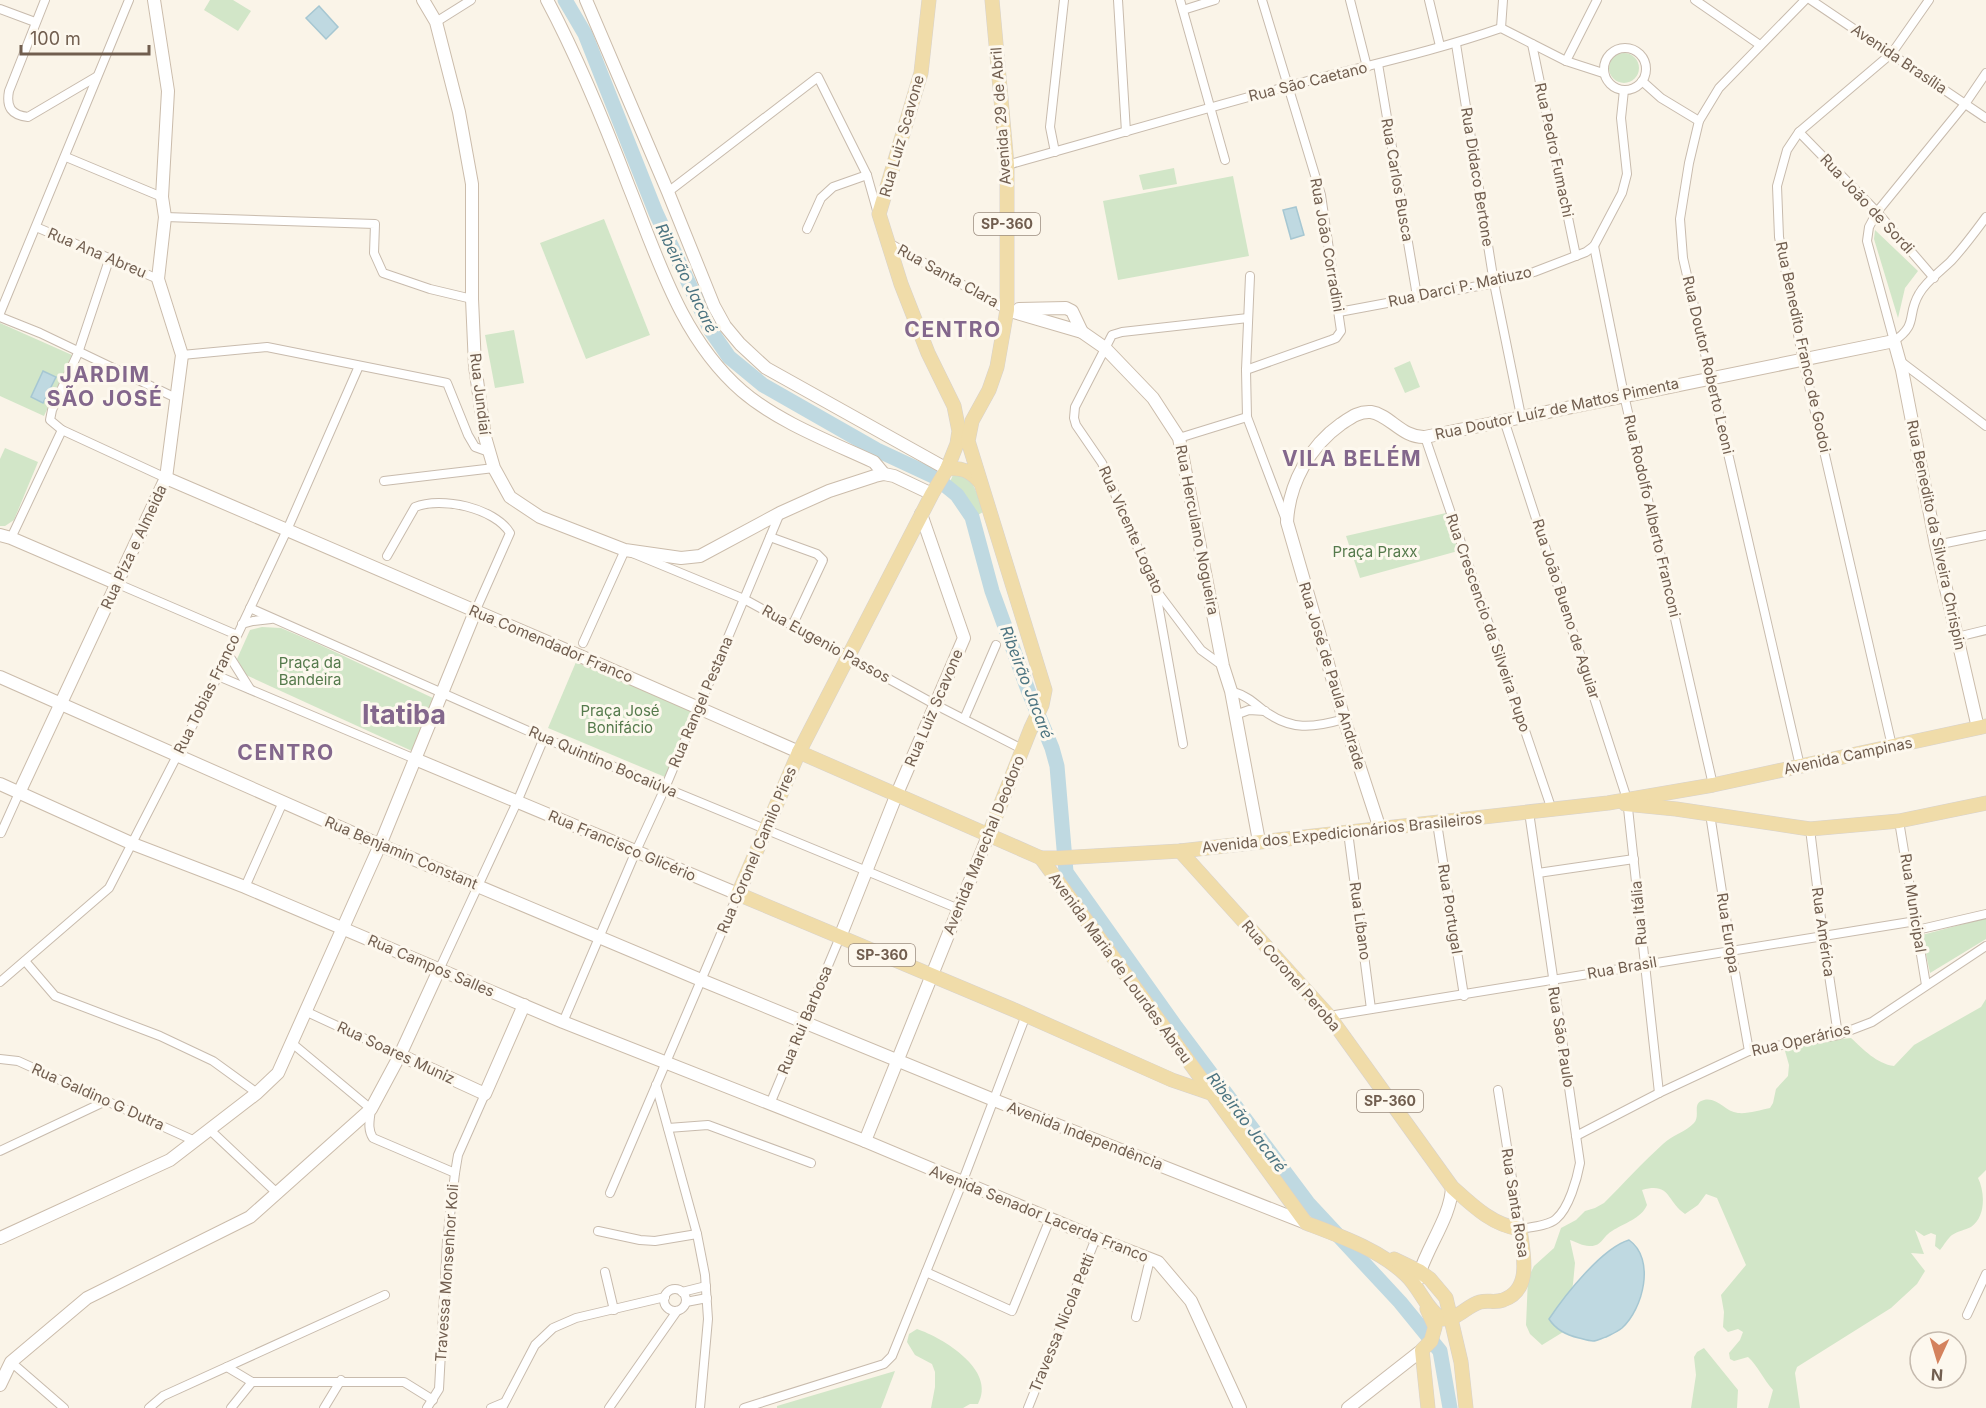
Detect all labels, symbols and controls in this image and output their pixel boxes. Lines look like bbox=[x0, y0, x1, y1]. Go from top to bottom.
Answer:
scale bar bbox=[21, 18, 148, 56]
street label: Avenida Brasília bbox=[1848, 19, 1951, 98]
text: 100 m bbox=[30, 28, 81, 49]
street label: Avenida 29 de Abril bbox=[986, 47, 1015, 186]
street label: Rua São Caetano bbox=[1246, 58, 1369, 105]
street label: Rua Luiz Scavone bbox=[875, 73, 928, 199]
street label: Rua Pedro Fumachi bbox=[1531, 81, 1578, 219]
street label: Rua Didaco Bertone bbox=[1457, 106, 1498, 248]
street label: Rua Carlos Busca bbox=[1377, 117, 1418, 243]
street label: Rua João de Sordi bbox=[1816, 150, 1918, 257]
street label: Rua João Corradini bbox=[1306, 176, 1349, 313]
road number: SP-360 bbox=[974, 213, 1040, 235]
water label: Ribeirão Jacaré bbox=[652, 220, 722, 336]
street label: Rua Ana Abreu bbox=[45, 223, 149, 282]
street label: Rua Santa Clara bbox=[894, 240, 1002, 311]
street label: Rua Benedito Franco de Godoi bbox=[1772, 240, 1835, 454]
street label: Rua Darci P. Matiuzo bbox=[1386, 262, 1533, 311]
street label: Rua Doutor Roberto Leoni bbox=[1679, 274, 1738, 456]
district label: CENTRO bbox=[904, 317, 1002, 342]
street label: Rua Jundiaí bbox=[466, 352, 495, 436]
district label: JARDIM SÃO JOSÉ bbox=[47, 362, 163, 411]
street label: Rua Doutor Luíz de Mattos Pimenta bbox=[1433, 373, 1681, 444]
street label: Rua Rodolfo Alberto Franconi bbox=[1620, 413, 1685, 619]
street label: Rua Benedito da Silveira Chrispin bbox=[1903, 418, 1970, 652]
street label: Rua Herculano Nogueira bbox=[1172, 443, 1223, 617]
district label: VILA BELÉM bbox=[1282, 445, 1422, 471]
street label: Rua Vicente Logato bbox=[1095, 463, 1168, 597]
street label: Rua Piza e Almeida bbox=[96, 481, 171, 612]
street label: Rua Crescencio da Silveira Pupo bbox=[1442, 511, 1535, 735]
street label: Rua João Bueno de Aguiar bbox=[1528, 516, 1605, 702]
park label: Praça Praxx bbox=[1332, 542, 1418, 561]
street label: Rua José de Paula Andrade bbox=[1295, 580, 1370, 772]
street label: Rua Comendador Franco bbox=[466, 600, 636, 687]
street label: Rua Eugenio Passos bbox=[759, 600, 894, 687]
water label: Ribeirão Jacaré bbox=[996, 622, 1058, 742]
street label: Rua Tobias Franco bbox=[169, 631, 244, 757]
street label: Rua Rangel Pestana bbox=[664, 633, 737, 770]
street label: Rua Luiz Scavone bbox=[900, 646, 967, 769]
park label: Praça da Bandeira bbox=[279, 653, 341, 689]
district label: Itatiba bbox=[362, 698, 446, 731]
park label: Praça José Bonifácio bbox=[580, 701, 660, 737]
street label: Rua Quintino Bocaiúva bbox=[526, 722, 680, 802]
street label: Avenida Campinas bbox=[1782, 733, 1914, 778]
district label: CENTRO bbox=[237, 740, 335, 765]
street label: Avenida Marechal Deodoro bbox=[939, 752, 1028, 937]
street label: Rua Coronel Camilo Pires bbox=[713, 764, 800, 936]
street label: Rua Francisco Glicério bbox=[545, 806, 699, 885]
street label: Avenida dos Expedicionários Brasileiros bbox=[1201, 808, 1483, 857]
street label: Rua Benjamin Constant bbox=[322, 812, 481, 893]
street label: Rua Municipal bbox=[1896, 852, 1931, 954]
street label: Rua Portugal bbox=[1434, 863, 1467, 955]
street label: Avenida Maria de Lourdes Abreu bbox=[1045, 869, 1196, 1067]
street label: Rua Itália bbox=[1626, 880, 1651, 946]
street label: Rua Líbano bbox=[1346, 881, 1375, 961]
street label: Rua América bbox=[1808, 886, 1839, 978]
street label: Rua Europa bbox=[1713, 891, 1744, 975]
street label: Rua Coronel Peroba bbox=[1238, 916, 1345, 1035]
street label: Rua Campos Salles bbox=[365, 930, 498, 1001]
road number: SP-360 bbox=[849, 944, 915, 966]
street label: Rua Brasil bbox=[1586, 952, 1658, 983]
street label: Rua Rui Barbosa bbox=[773, 963, 836, 1077]
street label: Rua São Paulo bbox=[1544, 985, 1579, 1089]
street label: Rua Soares Muniz bbox=[334, 1017, 458, 1088]
street label: Rua Operários bbox=[1750, 1019, 1852, 1060]
street label: Rua Galdino G Dutra bbox=[29, 1059, 168, 1134]
water label: Ribeirão Jacaré bbox=[1203, 1068, 1291, 1176]
road number: SP-360 bbox=[1357, 1090, 1423, 1112]
street label: Avenida Independência bbox=[1004, 1097, 1166, 1174]
street label: Rua Santa Rosa bbox=[1497, 1147, 1534, 1259]
street label: Avenida Senador Lacerda Franco bbox=[927, 1161, 1152, 1266]
street label: Travessa Monsenhor Koli bbox=[431, 1183, 462, 1363]
street label: Travessa Nicola Petti bbox=[1025, 1251, 1098, 1395]
north arrow bbox=[1908, 1330, 1968, 1390]
text: N bbox=[1930, 1365, 1944, 1385]

